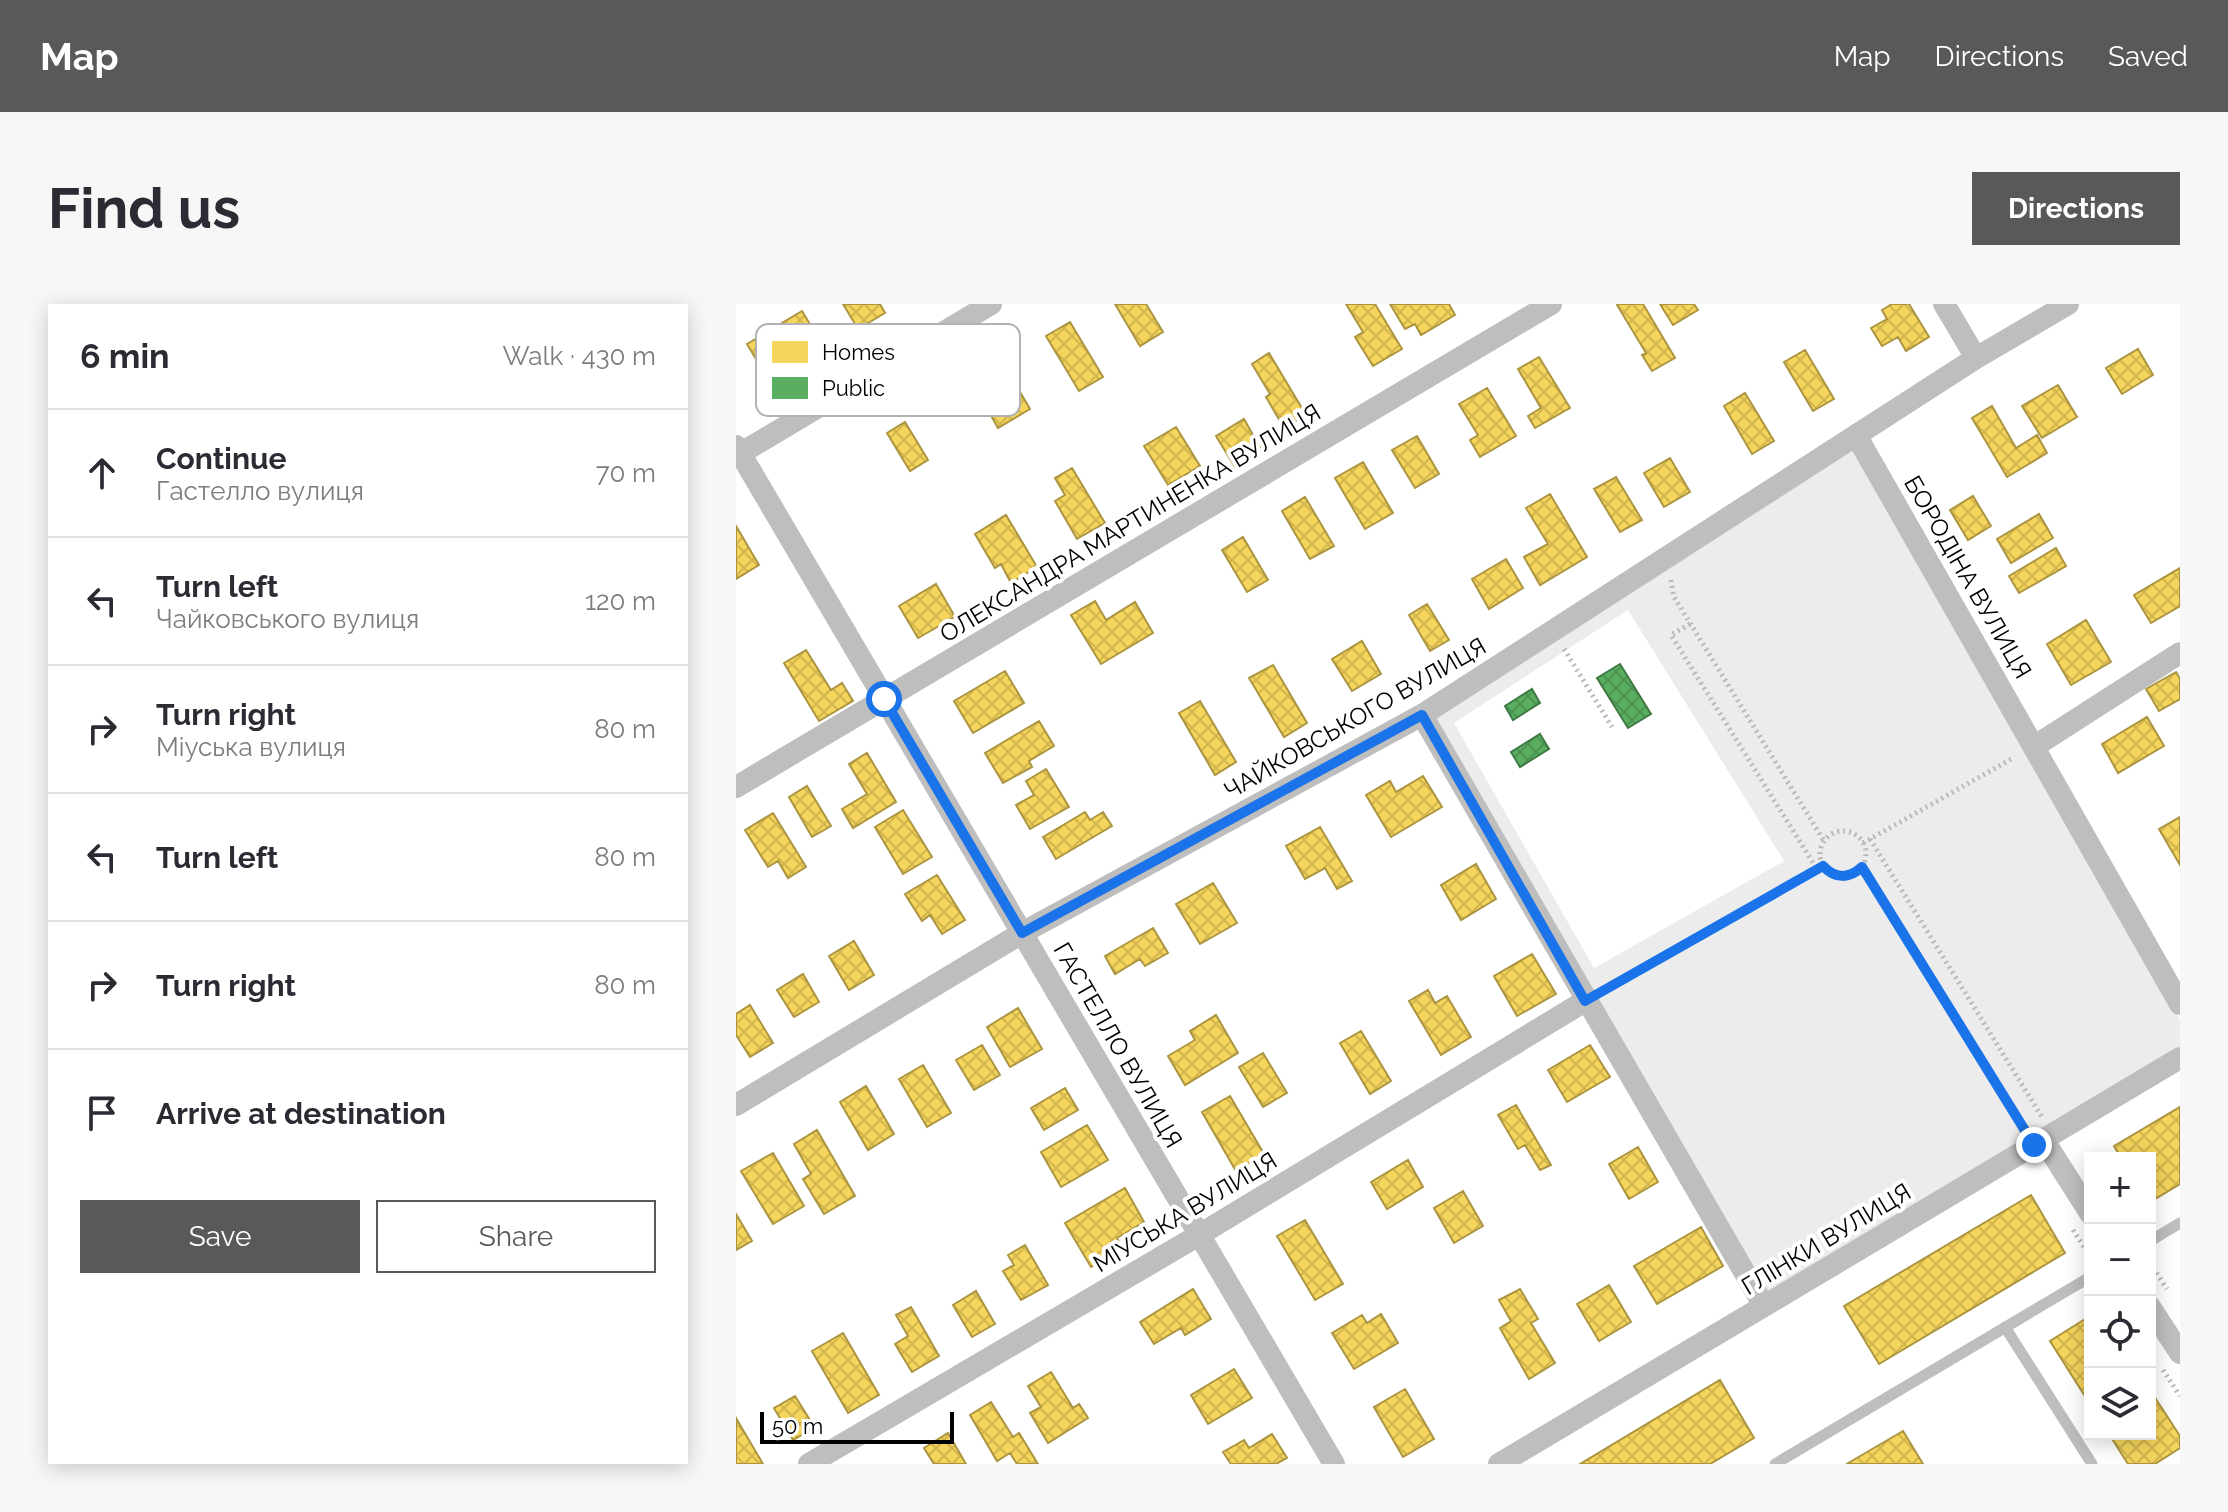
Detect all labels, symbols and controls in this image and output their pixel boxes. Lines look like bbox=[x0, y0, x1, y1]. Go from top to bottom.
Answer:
text: Map bbox=[40, 34, 119, 79]
text: Map bbox=[1834, 40, 1891, 73]
text: Directions bbox=[1935, 40, 2064, 73]
text: Saved bbox=[2108, 40, 2188, 73]
button: Directions bbox=[1972, 172, 2180, 245]
text: Find us bbox=[48, 175, 240, 241]
legend bbox=[756, 324, 1020, 416]
text: 6 min bbox=[80, 336, 170, 376]
text: Homes bbox=[822, 339, 895, 365]
text: Walk · 430 m bbox=[502, 341, 656, 371]
text: Public bbox=[822, 375, 885, 401]
street label: ОЛЕКСАНДРА МАРТИНЕНКА ВУЛИЦЯ bbox=[934, 397, 1326, 649]
text: Continue bbox=[156, 441, 287, 476]
icon: ahead bbox=[80, 451, 124, 495]
text: 70 m bbox=[596, 458, 656, 488]
street label: БОРОДІНА ВУЛИЦЯ bbox=[1898, 471, 2038, 683]
text: Гастелло вулиця bbox=[156, 476, 364, 506]
text: Turn left bbox=[156, 569, 278, 604]
icon: left bbox=[80, 579, 124, 623]
text: 120 m bbox=[585, 586, 656, 616]
text: Чайковського вулиця bbox=[156, 604, 419, 634]
street label: ЧАЙКОВСЬКОГО ВУЛИЦЯ bbox=[1219, 631, 1491, 805]
route start bbox=[866, 681, 902, 717]
text: Turn right bbox=[156, 697, 296, 732]
icon: right bbox=[80, 707, 124, 751]
text: 80 m bbox=[594, 714, 656, 744]
text: Міуська вулиця bbox=[156, 732, 346, 762]
icon: left bbox=[80, 835, 124, 879]
text: Turn left bbox=[156, 840, 278, 875]
text: 80 m bbox=[594, 842, 656, 872]
street label: ГАСТЕЛЛО ВУЛИЦЯ bbox=[1047, 937, 1189, 1153]
icon: right bbox=[80, 963, 124, 1007]
text: Turn right bbox=[156, 968, 296, 1003]
text: 80 m bbox=[594, 970, 656, 1000]
icon: arrive bbox=[80, 1091, 124, 1135]
text: Arrive at destination bbox=[156, 1096, 446, 1131]
route end bbox=[2016, 1127, 2052, 1163]
street label: МІУСЬКА ВУЛИЦЯ bbox=[1088, 1146, 1282, 1278]
map controls bbox=[2084, 1152, 2156, 1440]
button: + bbox=[2084, 1152, 2156, 1224]
street label: ГЛІНКИ ВУЛИЦЯ bbox=[1736, 1177, 1916, 1301]
button: Save bbox=[80, 1200, 360, 1273]
button: Share bbox=[376, 1200, 656, 1273]
button: − bbox=[2084, 1224, 2156, 1296]
button: locate bbox=[2084, 1296, 2156, 1368]
button: layers bbox=[2084, 1368, 2156, 1440]
scale bar bbox=[760, 1408, 954, 1444]
text: 50 m bbox=[772, 1413, 823, 1439]

